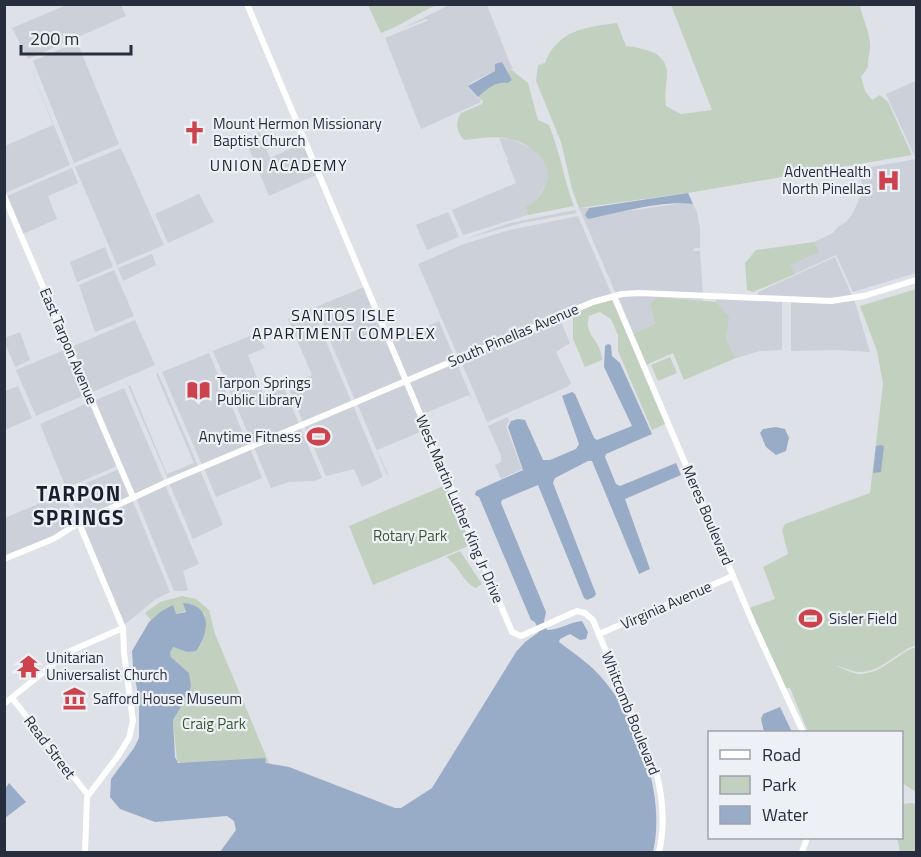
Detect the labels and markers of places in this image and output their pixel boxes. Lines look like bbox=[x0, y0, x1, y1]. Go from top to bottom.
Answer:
place label: Mount Hermon Missionary Baptist Church bbox=[213, 112, 382, 152]
church icon: Mount Hermon Missionary Baptist Church bbox=[182, 119, 208, 145]
place label: AdventHealth North Pinellas bbox=[782, 160, 871, 200]
hospital icon: AdventHealth North Pinellas bbox=[876, 167, 902, 193]
place label: Tarpon Springs Public Library bbox=[217, 371, 311, 411]
library icon: Tarpon Springs Public Library bbox=[186, 378, 212, 404]
sports icon: Anytime Fitness bbox=[306, 423, 332, 449]
place label: Anytime Fitness bbox=[199, 425, 301, 448]
sports icon: Sisler Field bbox=[798, 605, 824, 631]
place label: Sisler Field bbox=[829, 607, 897, 630]
place label: Unitarian Universalist Church bbox=[46, 646, 167, 686]
temple icon: Unitarian Universalist Church bbox=[15, 653, 41, 679]
museum icon: Safford House Museum bbox=[62, 685, 88, 711]
place label: Safford House Museum bbox=[93, 687, 242, 710]

